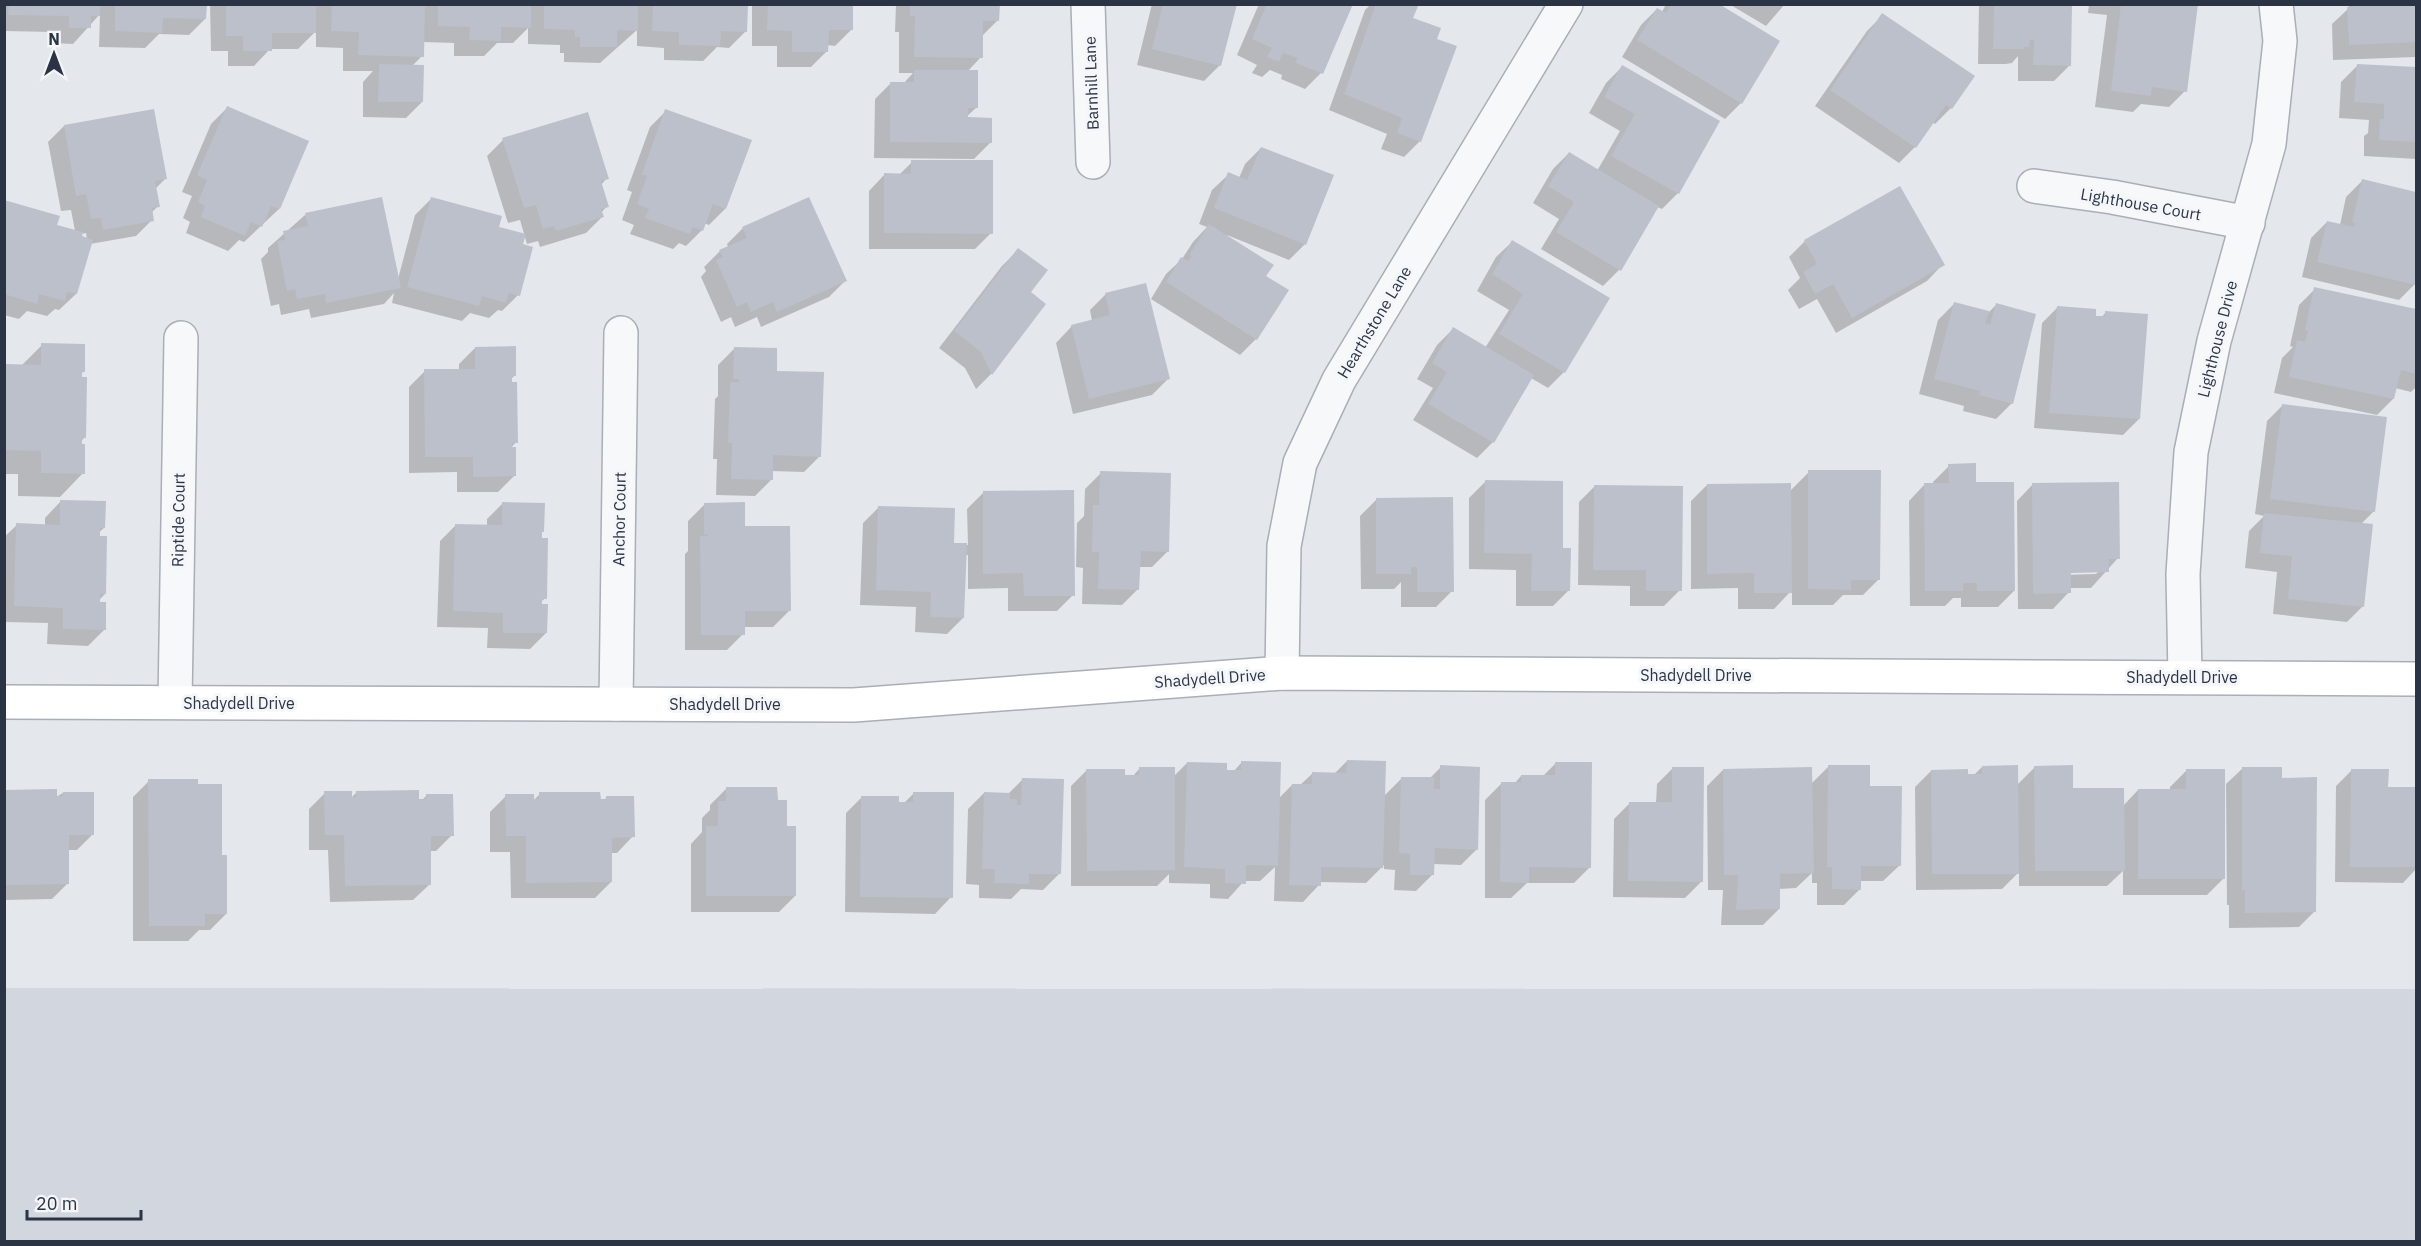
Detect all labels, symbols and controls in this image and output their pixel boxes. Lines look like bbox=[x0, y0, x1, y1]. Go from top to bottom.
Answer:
north arrow bbox=[24, 24, 84, 84]
text: N bbox=[48, 29, 60, 49]
street label: Barnhill Lane bbox=[1079, 36, 1103, 130]
street label: Lighthouse Court bbox=[2079, 184, 2203, 224]
street label: Hearthstone Lane bbox=[1333, 262, 1416, 382]
street label: Lighthouse Drive bbox=[2193, 278, 2241, 400]
street label: Anchor Court bbox=[608, 472, 630, 566]
street label: Riptide Court bbox=[167, 473, 189, 567]
street label: Shadydell Drive bbox=[1154, 664, 1267, 692]
street label: Shadydell Drive bbox=[1640, 665, 1752, 685]
street label: Shadydell Drive bbox=[2126, 667, 2238, 687]
street label: Shadydell Drive bbox=[183, 693, 295, 713]
street label: Shadydell Drive bbox=[669, 694, 781, 714]
scale bar bbox=[27, 1183, 141, 1221]
text: 20 m bbox=[36, 1192, 78, 1215]

